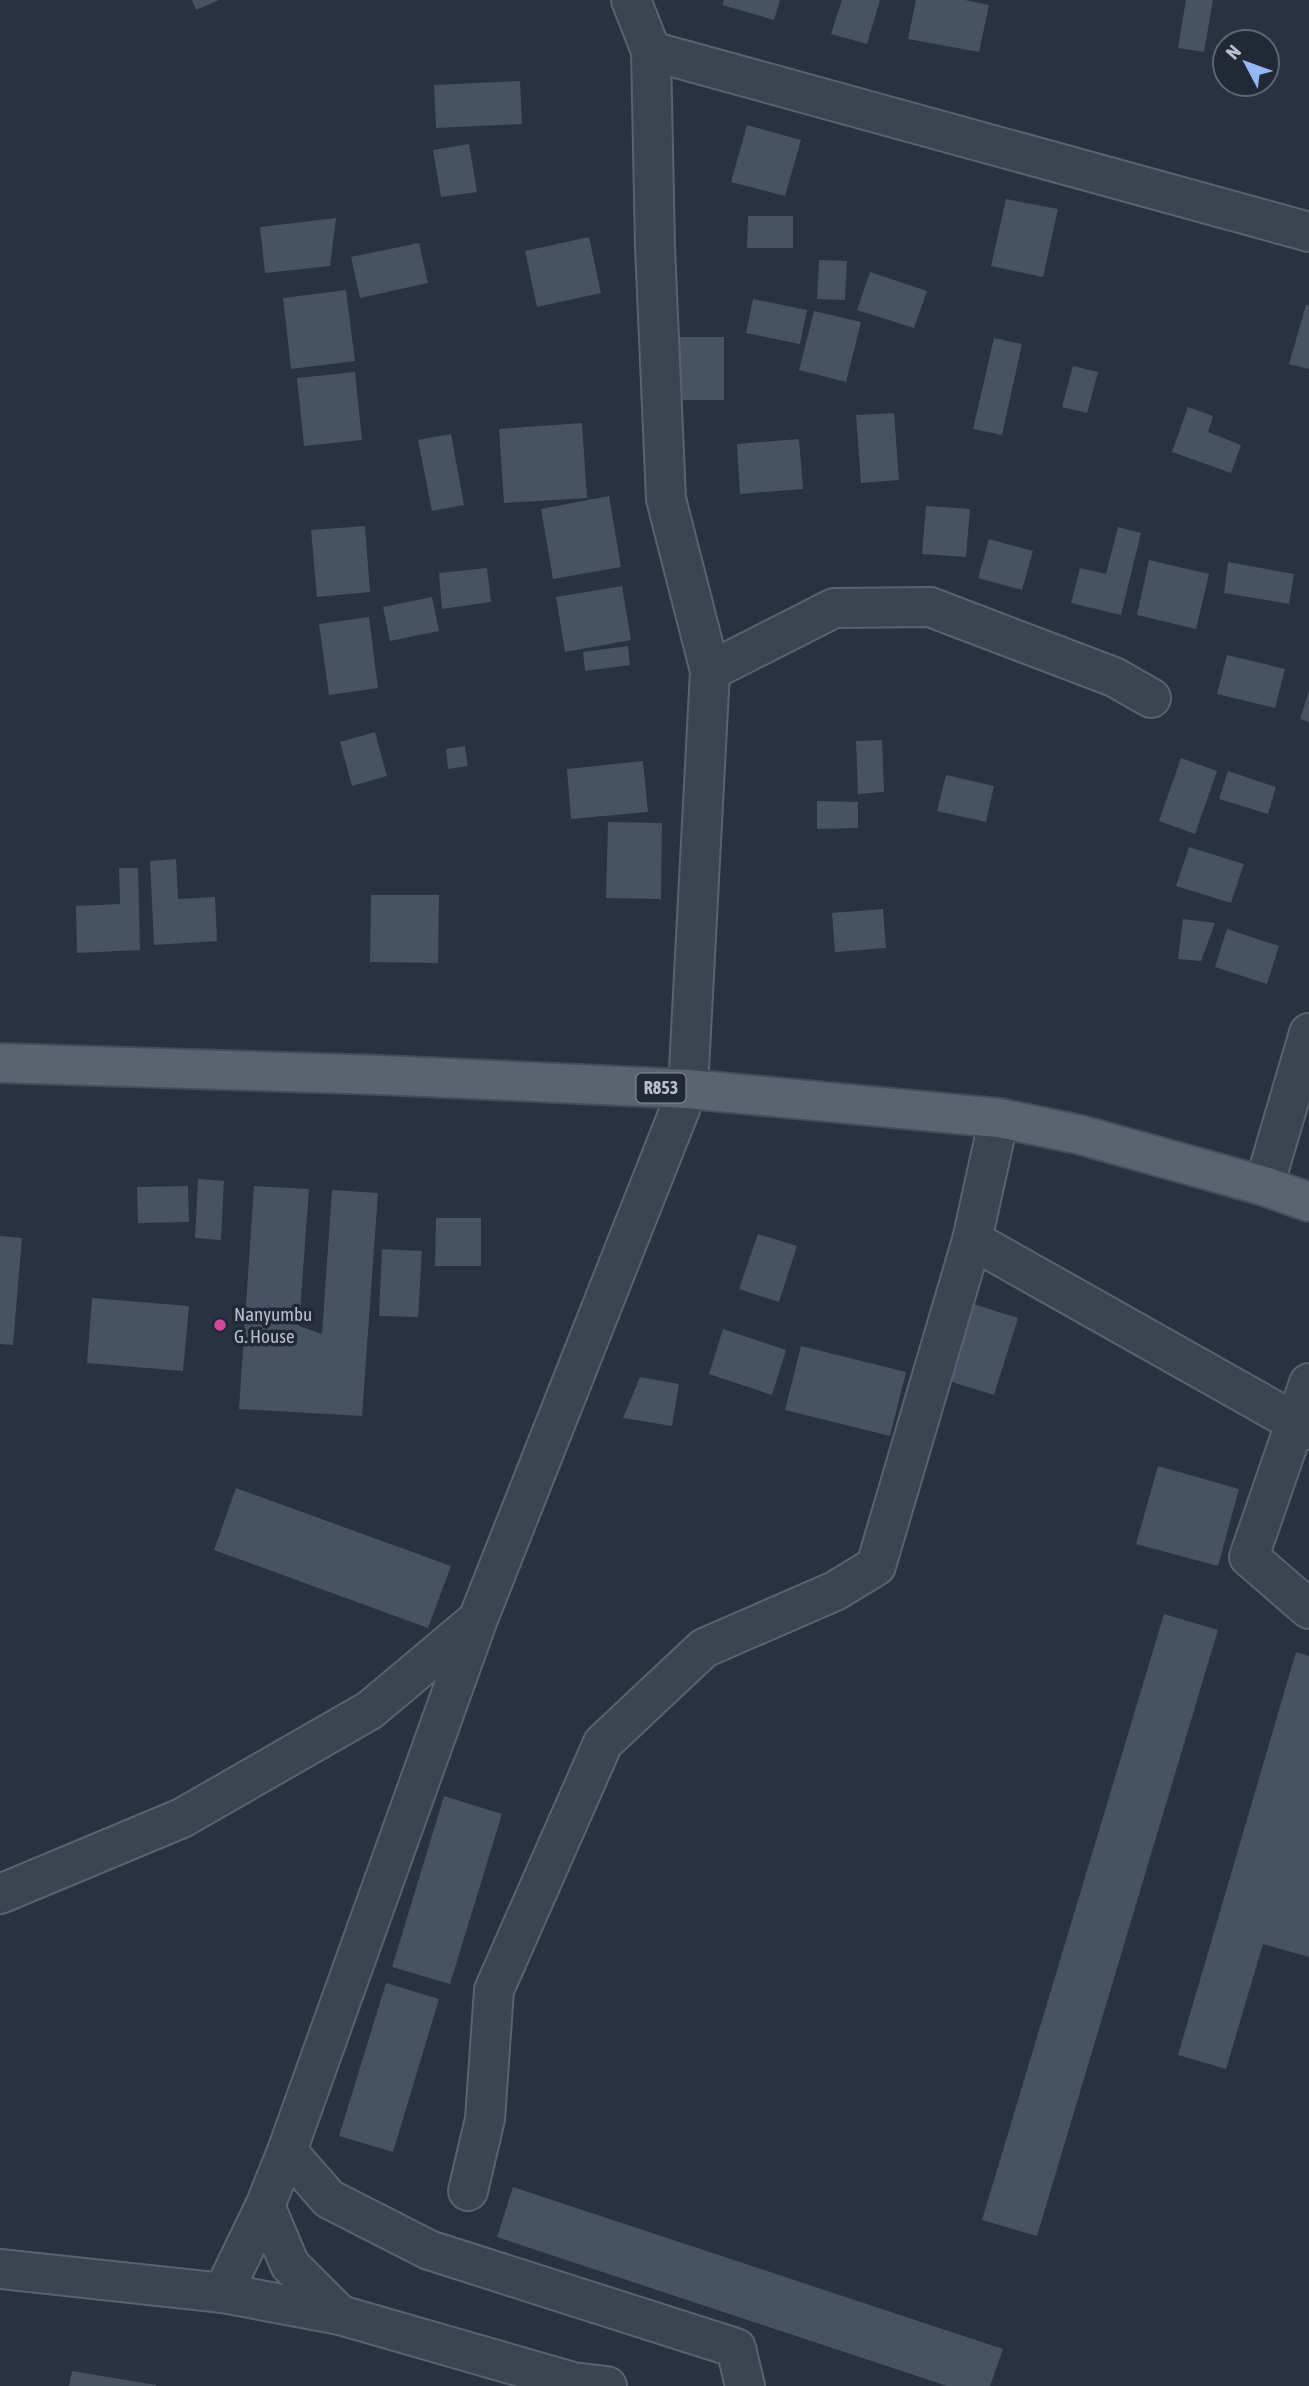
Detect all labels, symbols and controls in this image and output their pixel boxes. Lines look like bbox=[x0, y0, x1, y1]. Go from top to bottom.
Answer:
north arrow bbox=[1211, 28, 1281, 98]
text: N bbox=[1221, 40, 1245, 63]
road number: R853 bbox=[636, 1073, 686, 1102]
place label: Nanyumbu G. House bbox=[234, 1303, 312, 1347]
marker: Nanyumbu G. House bbox=[212, 1317, 228, 1333]

